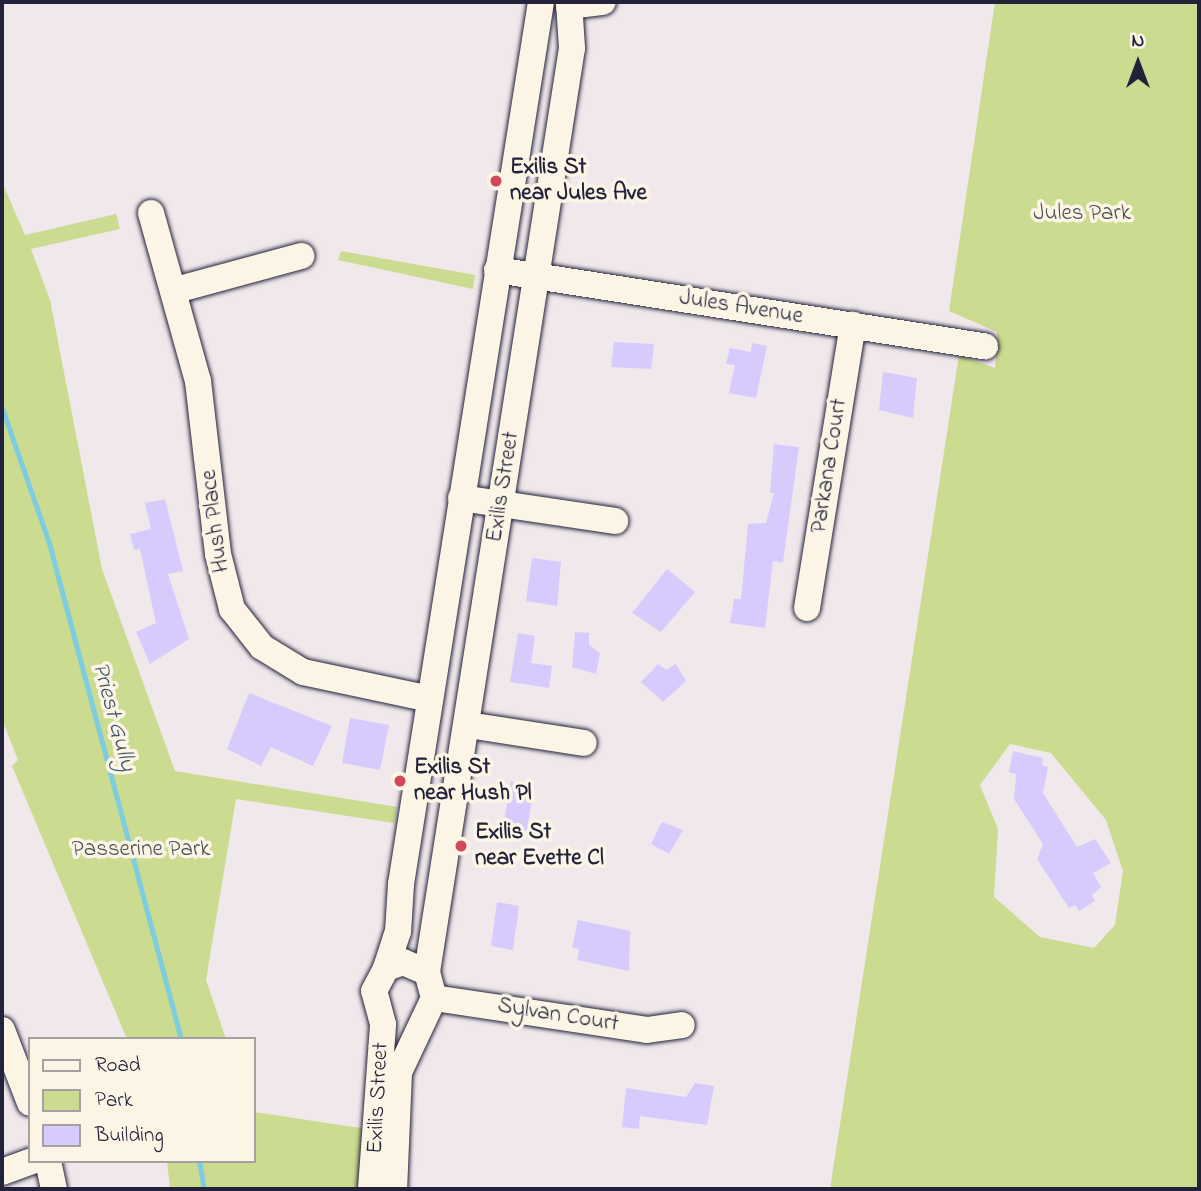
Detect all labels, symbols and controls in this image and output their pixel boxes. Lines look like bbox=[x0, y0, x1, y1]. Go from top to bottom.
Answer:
north arrow bbox=[1103, 28, 1173, 98]
text: N bbox=[1132, 28, 1144, 55]
place label: Exilis St near Jules Ave bbox=[510, 154, 647, 208]
marker: Exilis St near Jules Ave bbox=[488, 173, 504, 189]
park label: Jules Park bbox=[1033, 200, 1131, 228]
street label: Jules Avenue bbox=[677, 285, 805, 331]
street label: Parkana Court bbox=[806, 397, 854, 535]
street label: Exilis Street bbox=[482, 430, 526, 544]
street label: Hush Place bbox=[196, 468, 236, 574]
water label: Priest Gully bbox=[85, 659, 141, 775]
place label: Exilis St near Hush Pl bbox=[414, 754, 532, 808]
marker: Exilis St near Hush Pl bbox=[392, 773, 408, 789]
place label: Exilis St near Evette Cl bbox=[475, 819, 604, 873]
park label: Passerine Park bbox=[72, 836, 210, 864]
marker: Exilis St near Evette Cl bbox=[453, 838, 469, 854]
street label: Sylvan Court bbox=[495, 993, 621, 1039]
legend bbox=[28, 1037, 256, 1163]
street label: Exilis Street bbox=[362, 1041, 396, 1155]
text: Road bbox=[95, 1051, 141, 1081]
text: Park bbox=[95, 1086, 133, 1116]
text: Building bbox=[95, 1121, 164, 1151]

